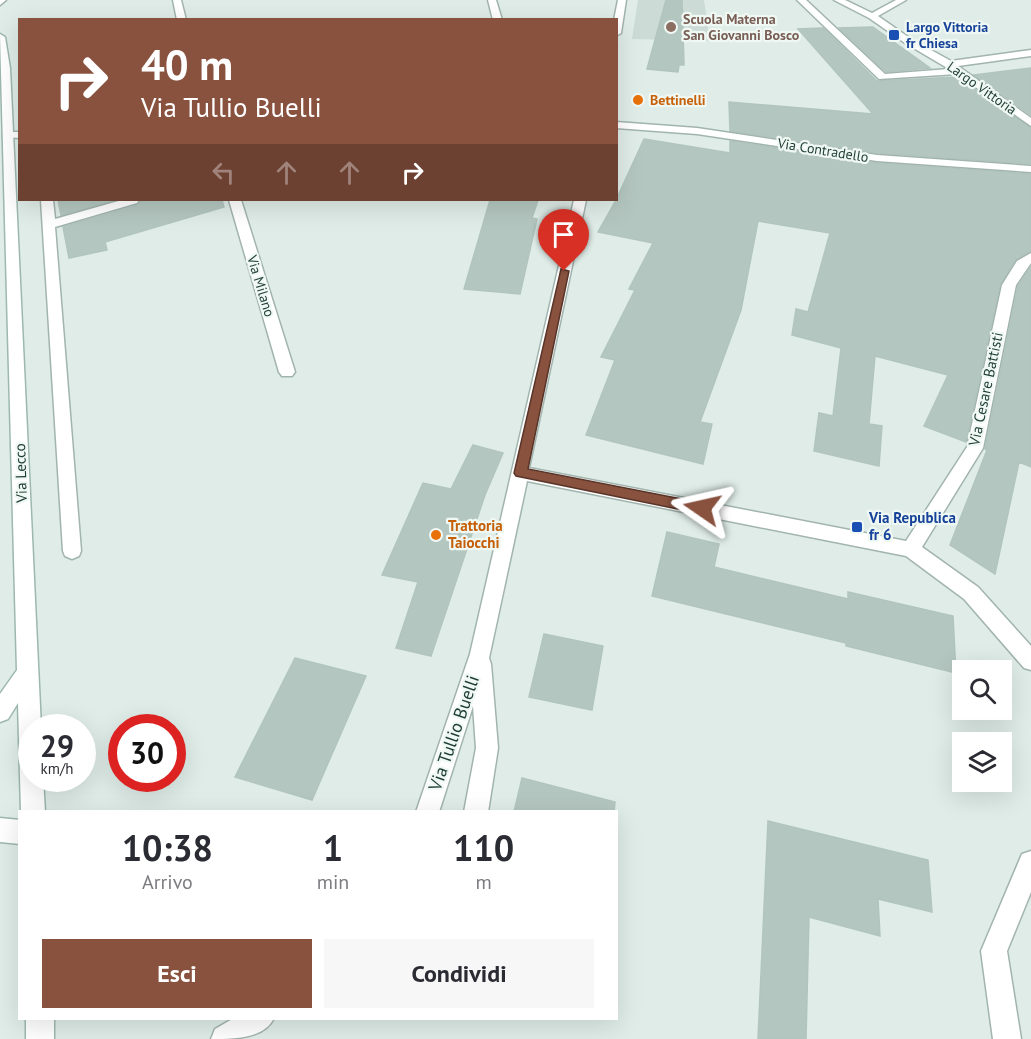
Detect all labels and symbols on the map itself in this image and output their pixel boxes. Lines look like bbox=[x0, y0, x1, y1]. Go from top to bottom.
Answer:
place label: Scuola Materna San Giovanni Bosco bbox=[683, 10, 800, 44]
place label: Largo Vittoria fr Chiesa bbox=[906, 18, 988, 52]
marker: Scuola Materna San Giovanni Bosco bbox=[664, 20, 678, 34]
marker: Largo Vittoria fr Chiesa bbox=[887, 28, 901, 42]
street label: Largo Vittoria bbox=[944, 57, 1020, 119]
place label: Bettinelli bbox=[650, 91, 706, 109]
marker: Bettinelli bbox=[631, 93, 645, 107]
street label: Via Contradello bbox=[775, 134, 870, 166]
pin bbox=[538, 209, 589, 271]
street label: Via Milano bbox=[243, 252, 279, 319]
street label: Via Cesare Battisti bbox=[964, 330, 1007, 449]
street label: Via Lecco bbox=[10, 443, 31, 504]
position arrow bbox=[670, 476, 734, 540]
place label: Via Republica fr 6 bbox=[868, 508, 956, 544]
place label: Trattoria Taiocchi bbox=[448, 516, 503, 552]
marker: Via Republica fr 6 bbox=[850, 520, 864, 534]
marker: Trattoria Taiocchi bbox=[429, 528, 443, 542]
street label: Via Tullio Buelli bbox=[423, 672, 484, 795]
speed limit sign: 30 bbox=[108, 714, 186, 792]

